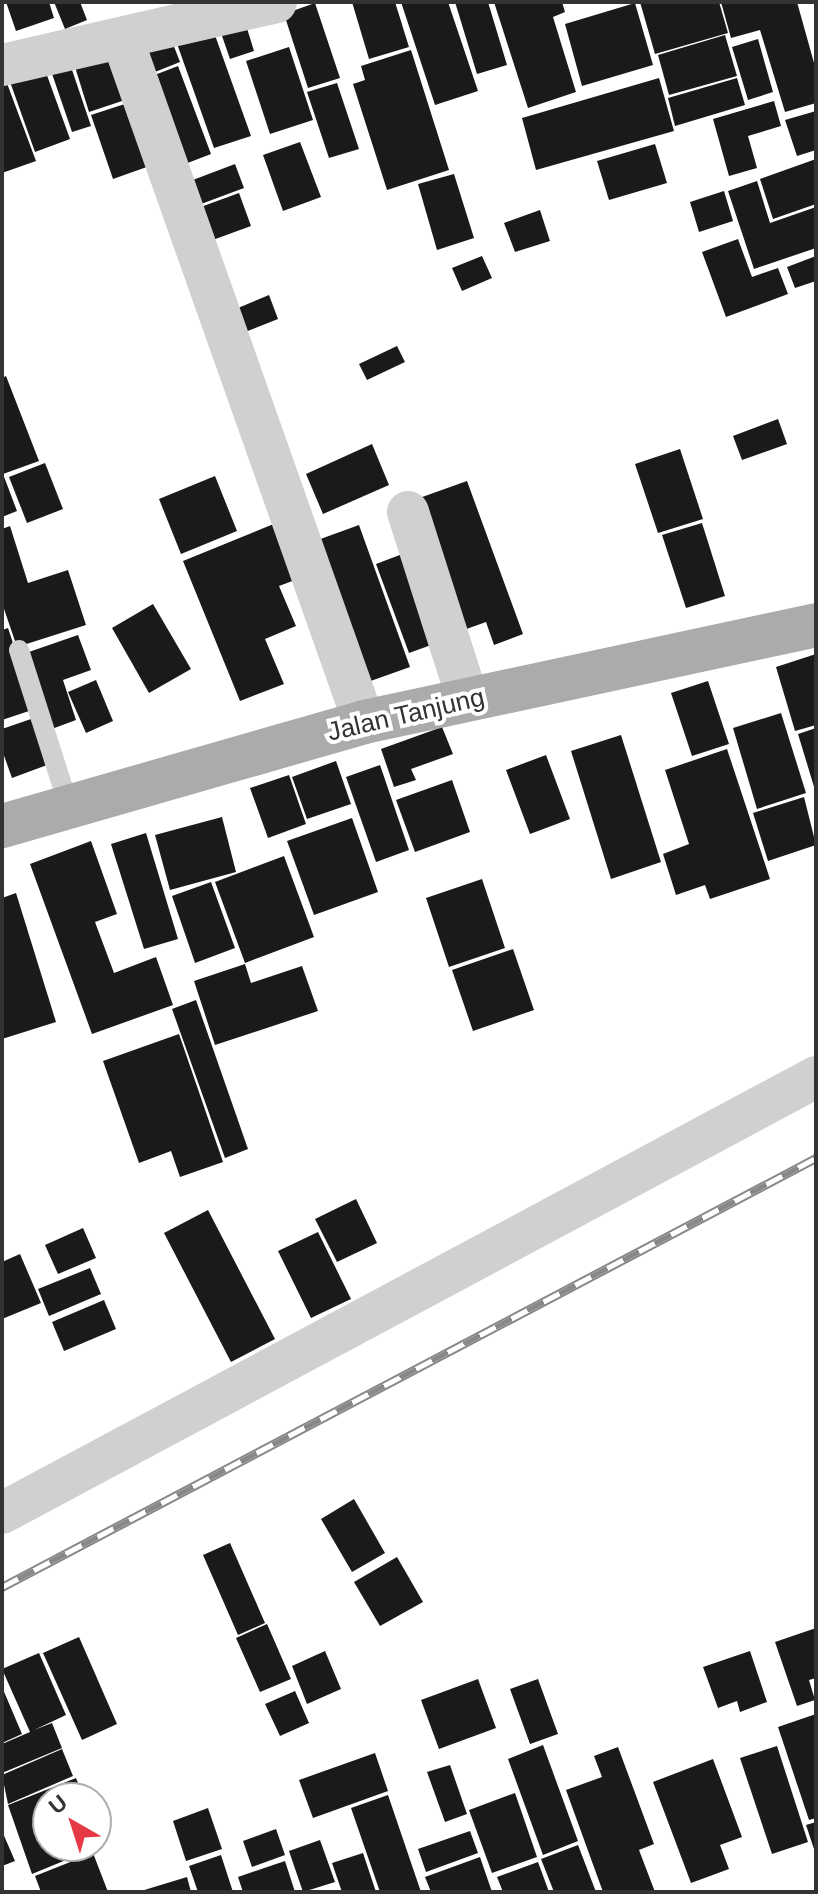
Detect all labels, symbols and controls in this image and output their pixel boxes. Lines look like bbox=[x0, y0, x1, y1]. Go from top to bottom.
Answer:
street label: Jalan Tanjung bbox=[324, 682, 488, 748]
north arrow bbox=[32, 1782, 112, 1862]
text: U bbox=[44, 1790, 72, 1819]

